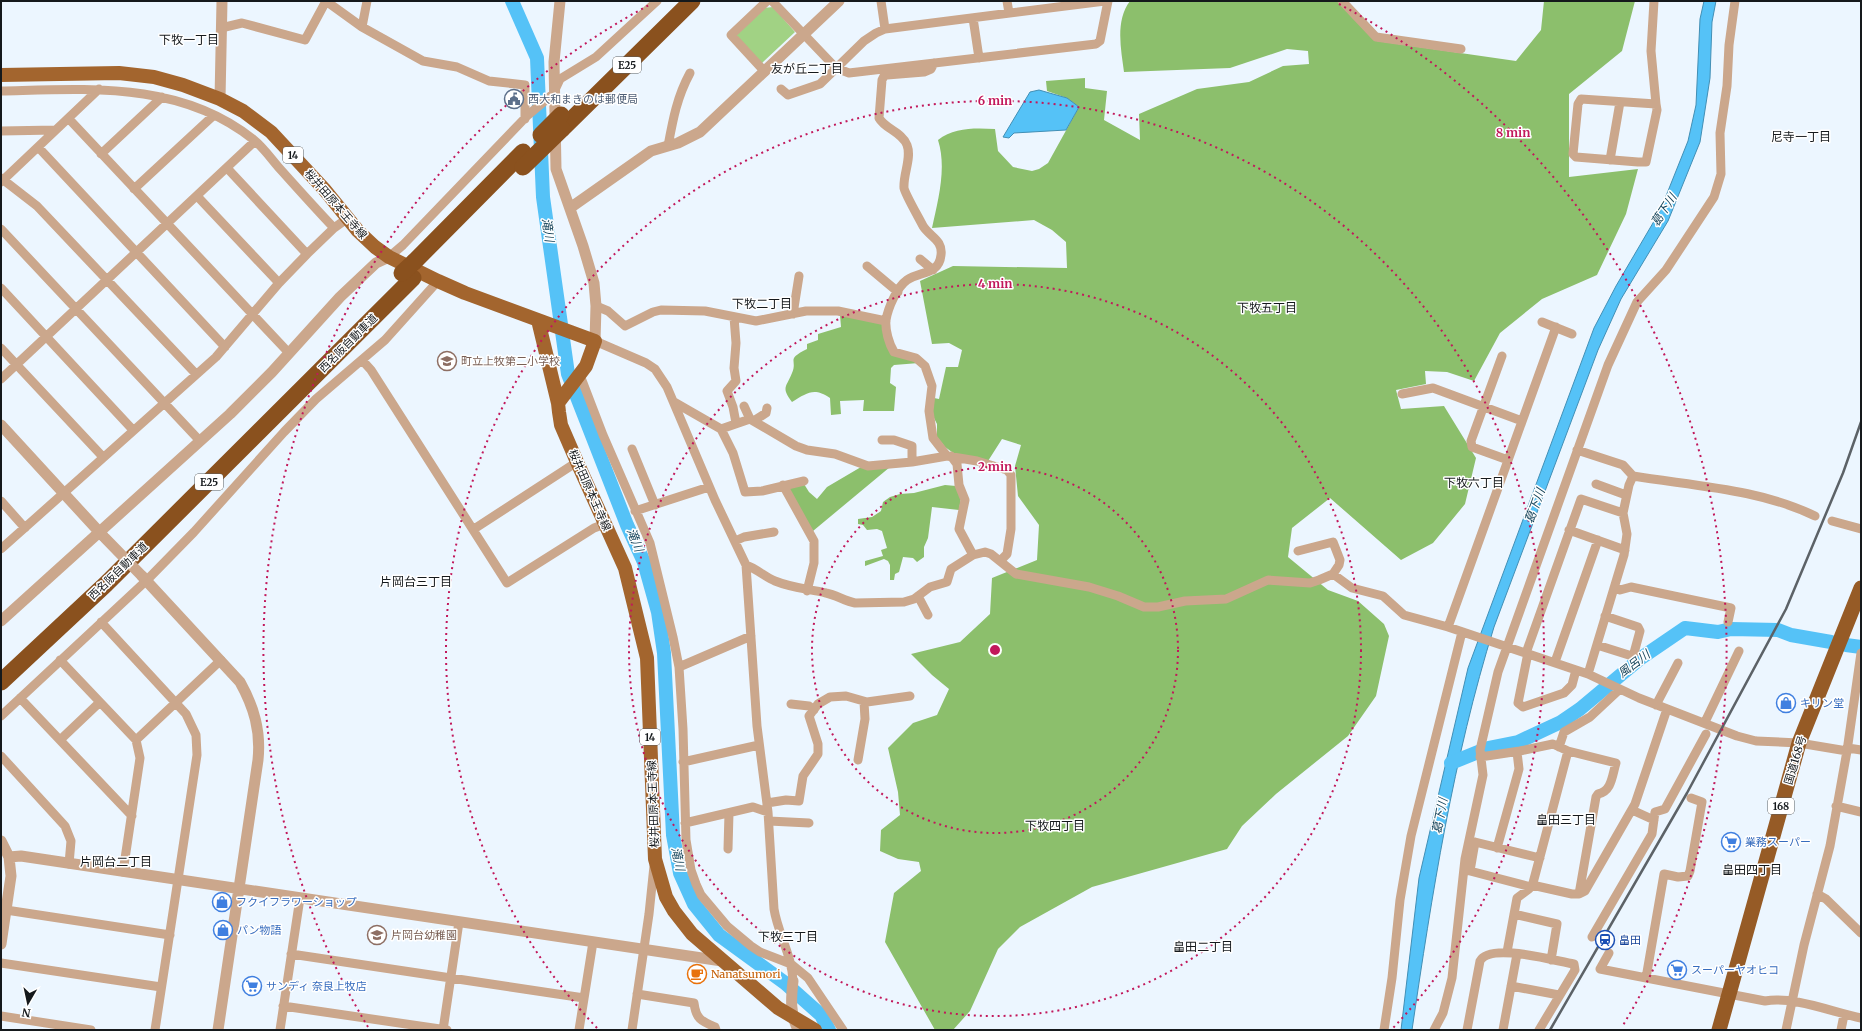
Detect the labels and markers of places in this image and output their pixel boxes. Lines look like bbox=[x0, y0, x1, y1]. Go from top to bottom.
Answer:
public building icon: 西大和まきのは郵便局 bbox=[503, 88, 525, 110]
place label: 西大和まきのは郵便局 bbox=[528, 92, 638, 106]
school or university icon: 町立上牧第二小学校 bbox=[436, 350, 458, 372]
place label: 町立上牧第二小学校 bbox=[461, 354, 560, 368]
centre of rings bbox=[988, 643, 1002, 657]
shop icon: キリン堂 bbox=[1775, 692, 1797, 714]
place label: キリン堂 bbox=[1800, 696, 1844, 710]
supermarket icon: 業務スーパー bbox=[1720, 831, 1742, 853]
place label: 業務スーパー bbox=[1745, 835, 1811, 849]
shop icon: フクイフラワーショップ bbox=[211, 891, 233, 913]
place label: フクイフラワーショップ bbox=[236, 895, 357, 909]
shop icon: パン物語 bbox=[212, 919, 234, 941]
place label: パン物語 bbox=[237, 923, 282, 937]
school or university icon: 片岡台幼稚園 bbox=[366, 924, 388, 946]
place label: 片岡台幼稚園 bbox=[391, 928, 457, 942]
station icon: 畠田 bbox=[1594, 929, 1616, 951]
place label: 畠田 bbox=[1619, 933, 1641, 947]
supermarket icon: スーパーヤオヒコ bbox=[1666, 959, 1688, 981]
cafe icon: Nanatsumori bbox=[686, 963, 708, 985]
place label: スーパーヤオヒコ bbox=[1691, 963, 1779, 977]
place label: Nanatsumori bbox=[711, 967, 781, 981]
supermarket icon: サンディ 奈良上牧店 bbox=[241, 975, 263, 997]
place label: サンディ 奈良上牧店 bbox=[266, 979, 367, 993]

